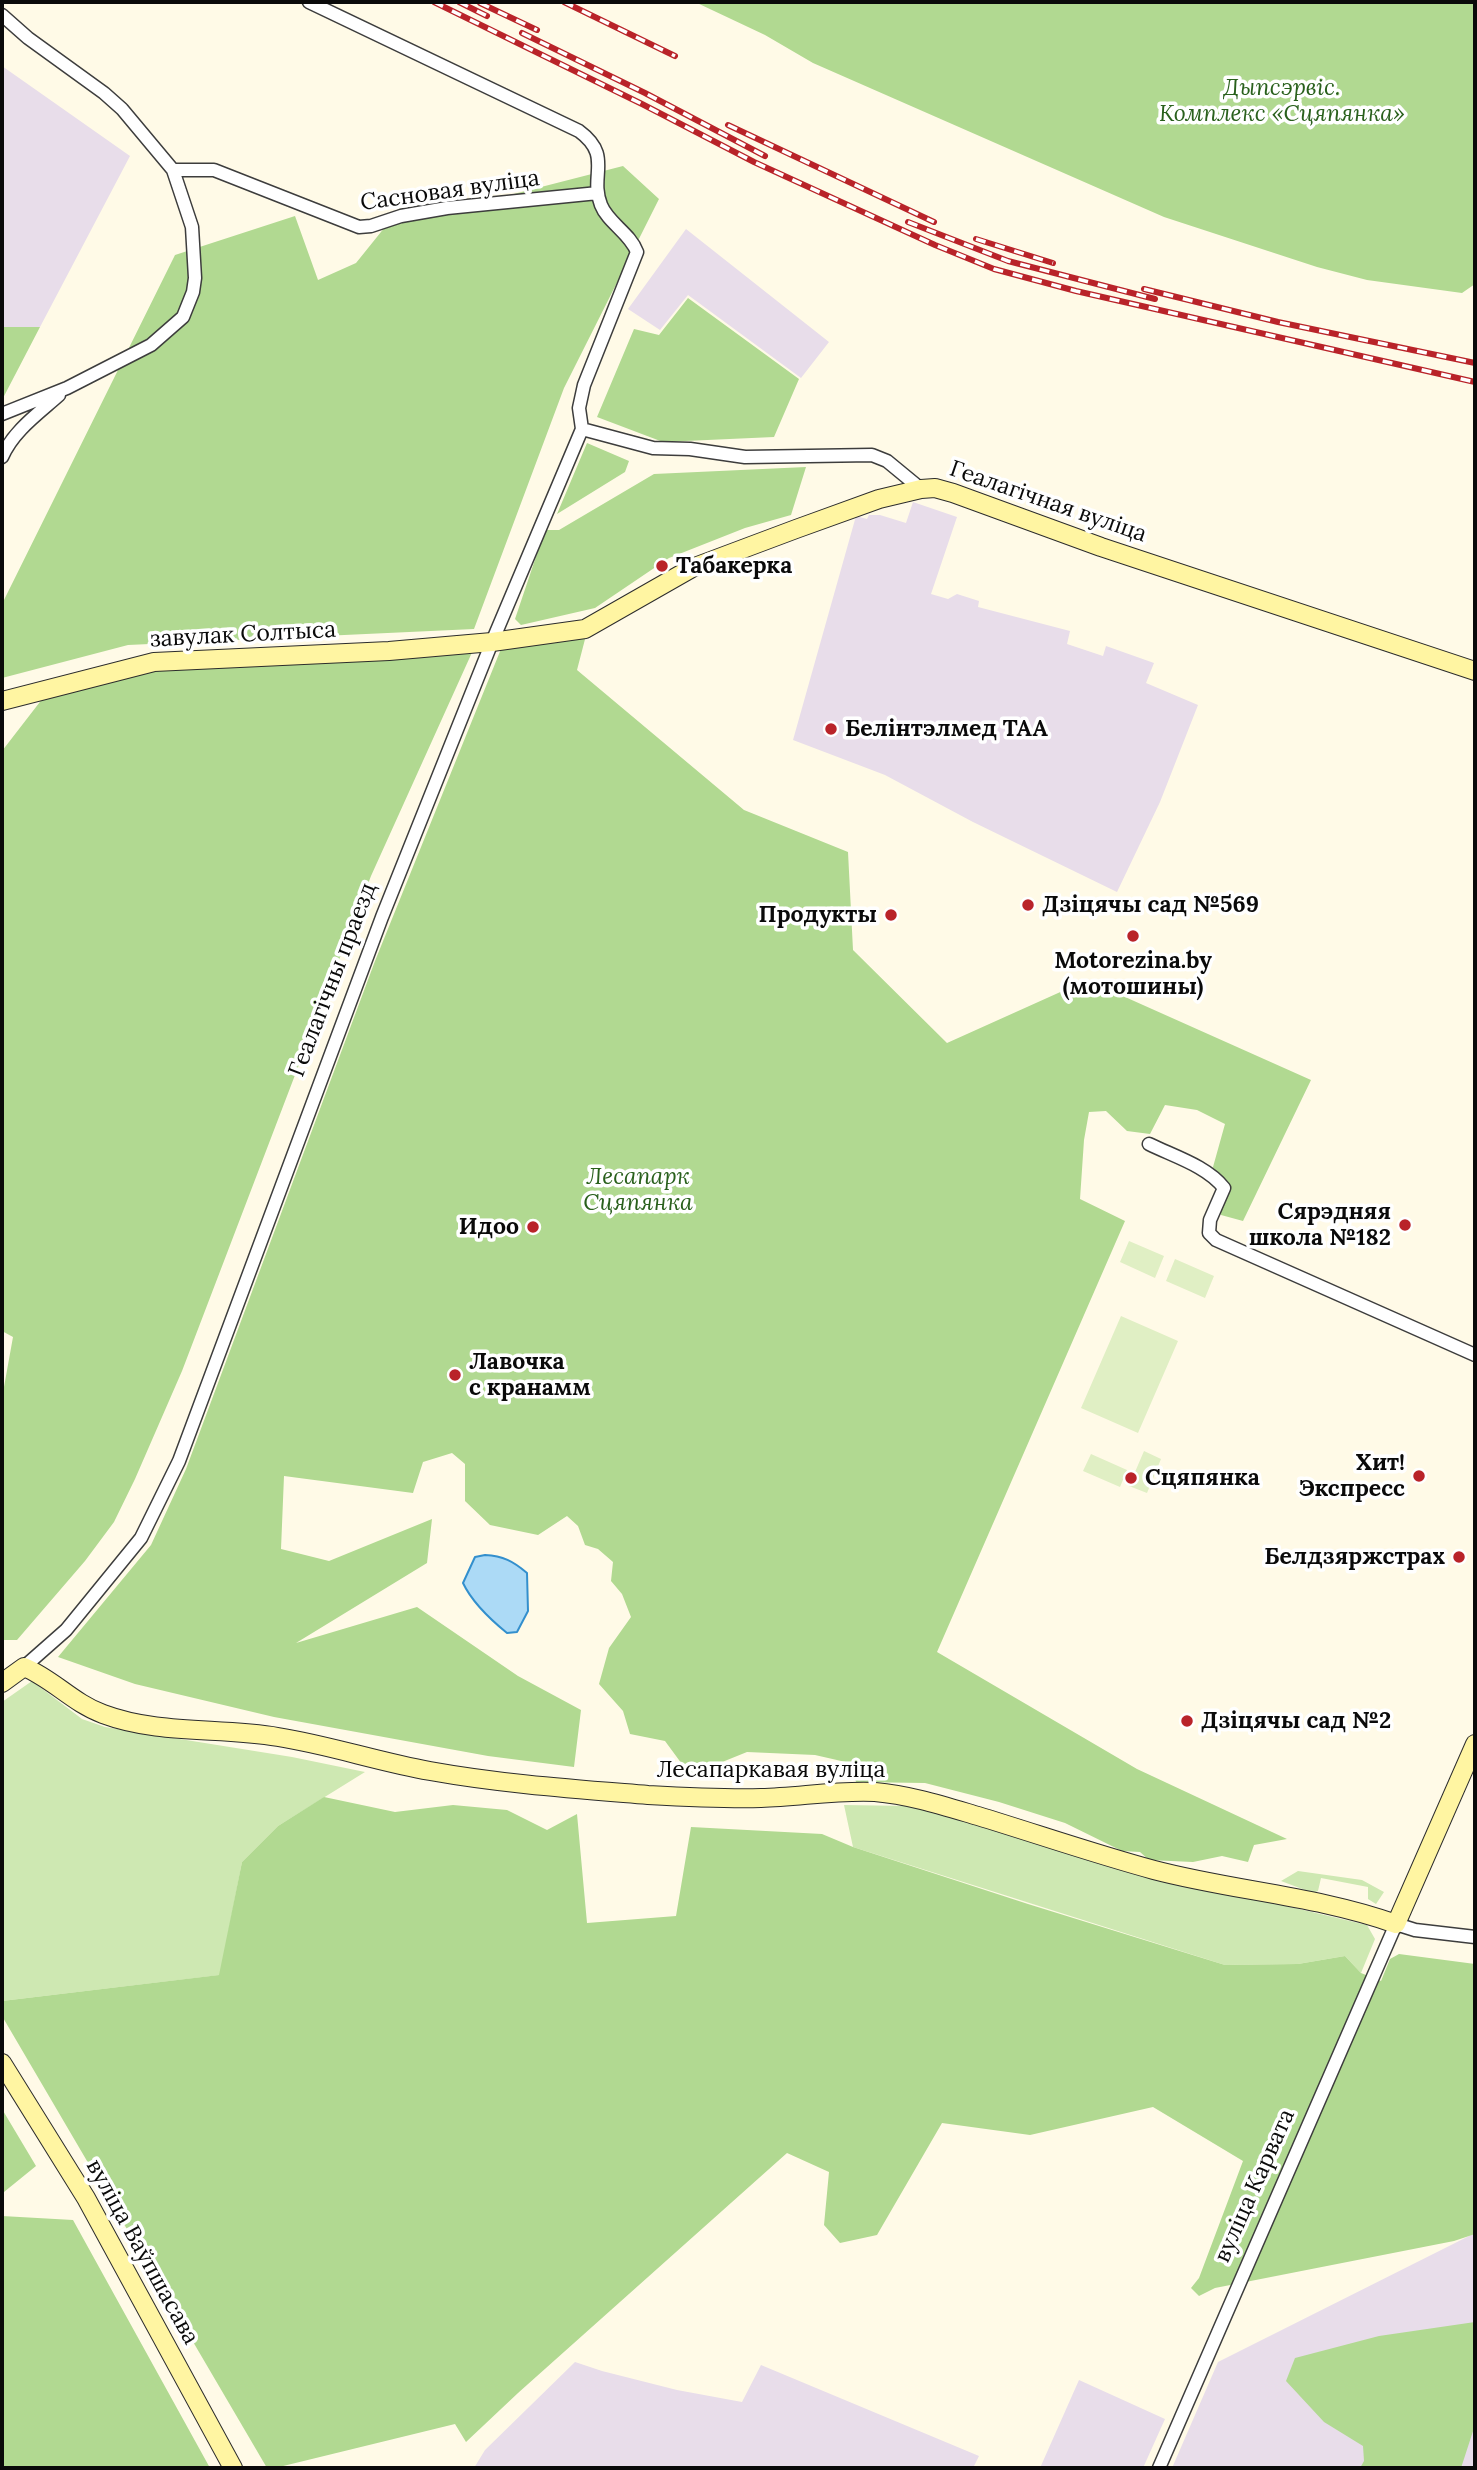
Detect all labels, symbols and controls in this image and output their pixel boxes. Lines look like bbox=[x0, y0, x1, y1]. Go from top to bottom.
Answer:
park label: Дыпсэрвіс. Комплекс «Сцяпянка» bbox=[1159, 74, 1405, 128]
street label: Сасновая вуліца bbox=[359, 165, 541, 217]
street label: Геалагічная вуліца bbox=[946, 455, 1150, 549]
place label: Табакерка bbox=[676, 552, 792, 580]
marker: Табакерка bbox=[654, 558, 670, 574]
street label: завулак Солтыса bbox=[149, 616, 337, 654]
place label: Белінтэлмед ТАА bbox=[845, 715, 1048, 743]
marker: Белінтэлмед ТАА bbox=[823, 721, 839, 737]
street label: Геалагічны праезд bbox=[283, 879, 383, 1081]
place label: Дзіцячы сад №569 bbox=[1042, 891, 1259, 919]
marker: Дзіцячы сад №569 bbox=[1020, 897, 1036, 913]
place label: Продукты bbox=[758, 901, 877, 929]
marker: Продукты bbox=[883, 907, 899, 923]
marker: Motorezina.by (мотошины) bbox=[1125, 928, 1141, 944]
place label: Motorezina.by (мотошины) bbox=[1054, 947, 1212, 1001]
park label: Лесапарк Сцяпянка bbox=[583, 1163, 693, 1217]
place label: Сярэдняя школа №182 bbox=[1249, 1198, 1391, 1252]
place label: Идоо bbox=[459, 1213, 519, 1241]
marker: Сярэдняя школа №182 bbox=[1397, 1217, 1413, 1233]
marker: Идоо bbox=[525, 1219, 541, 1235]
place label: Лавочка с кранамм bbox=[469, 1348, 591, 1402]
marker: Лавочка с кранамм bbox=[447, 1367, 463, 1383]
place label: Хит! Экспресс bbox=[1299, 1449, 1405, 1503]
place label: Сцяпянка bbox=[1145, 1464, 1260, 1492]
marker: Хит! Экспресс bbox=[1411, 1468, 1427, 1484]
marker: Сцяпянка bbox=[1123, 1470, 1139, 1486]
place label: Белдзяржстрах bbox=[1264, 1543, 1445, 1571]
marker: Белдзяржстрах bbox=[1451, 1549, 1467, 1565]
place label: Дзіцячы сад №2 bbox=[1201, 1707, 1391, 1735]
marker: Дзіцячы сад №2 bbox=[1179, 1713, 1195, 1729]
street label: Лесапаркавая вуліца bbox=[657, 1756, 885, 1784]
street label: вуліца Карвата bbox=[1209, 2105, 1301, 2267]
street label: вуліца Ваўпшасава bbox=[80, 2155, 204, 2349]

